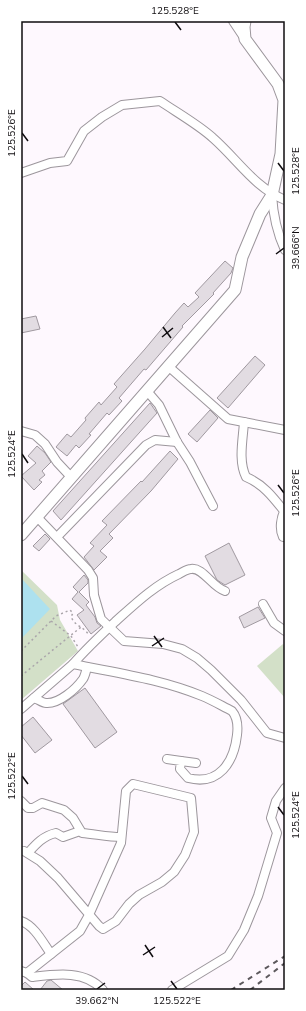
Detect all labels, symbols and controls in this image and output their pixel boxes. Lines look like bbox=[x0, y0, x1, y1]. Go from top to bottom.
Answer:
text: 125.528°E bbox=[151, 4, 199, 18]
text: 125.526°E bbox=[5, 109, 19, 157]
text: 125.528°E bbox=[289, 147, 303, 195]
text: 39.666°N bbox=[289, 226, 303, 270]
text: 125.524°E bbox=[5, 430, 19, 478]
text: 125.526°E bbox=[289, 469, 303, 517]
text: 125.522°E bbox=[5, 752, 19, 800]
text: 125.524°E bbox=[289, 791, 303, 839]
text: 39.662°N bbox=[75, 994, 119, 1008]
text: 125.522°E bbox=[153, 994, 201, 1008]

